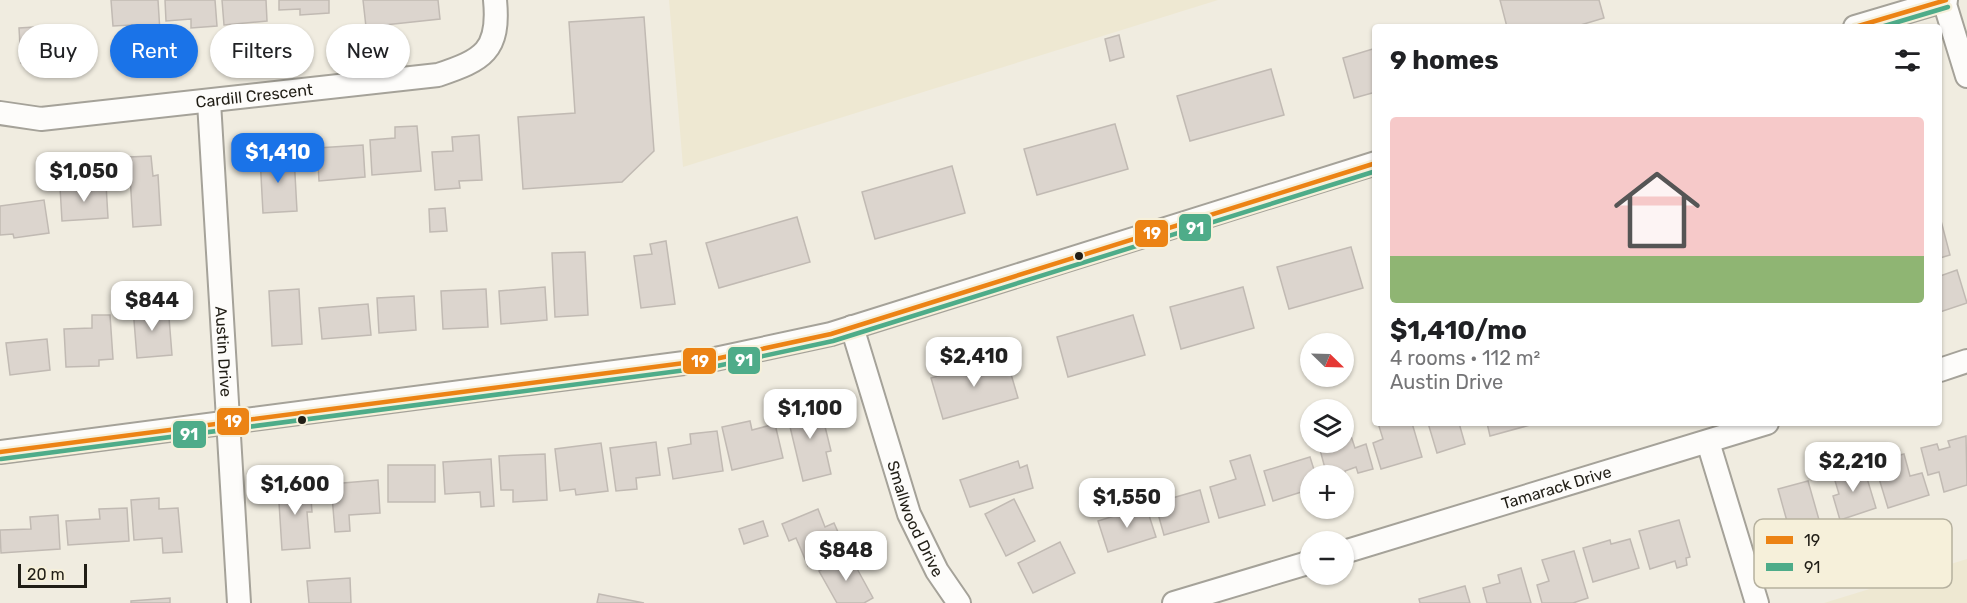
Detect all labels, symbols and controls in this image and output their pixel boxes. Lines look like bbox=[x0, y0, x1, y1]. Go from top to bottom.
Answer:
chip: Buy bbox=[18, 24, 98, 78]
chip: Rent bbox=[110, 24, 198, 78]
chip: Filters bbox=[210, 24, 314, 78]
chip: New bbox=[326, 24, 410, 78]
icon: filters bbox=[1891, 44, 1924, 77]
text: 9 homes bbox=[1390, 45, 1499, 76]
street label: Cardill Crescent bbox=[195, 79, 314, 111]
pin: $1,410 bbox=[229, 133, 327, 184]
text: $1,410 bbox=[245, 140, 311, 164]
pin: $1,050 bbox=[35, 152, 133, 203]
icon: home bbox=[1603, 156, 1711, 264]
text: $1,050 bbox=[50, 159, 118, 183]
line badge: 91 bbox=[1178, 213, 1212, 242]
line badge: 19 bbox=[1134, 219, 1169, 248]
text: 91 bbox=[1186, 219, 1204, 238]
text: 19 bbox=[1143, 224, 1161, 243]
unlabelled marker bbox=[1073, 250, 1085, 262]
pin: $844 bbox=[116, 281, 188, 332]
text: $844 bbox=[125, 288, 179, 312]
street label: Austin Drive bbox=[212, 306, 236, 397]
text: $1,410/mo bbox=[1390, 315, 1527, 346]
north arrow bbox=[1300, 333, 1354, 387]
map controls bbox=[1300, 333, 1354, 585]
pin: $2,410 bbox=[925, 337, 1023, 388]
text: $2,410 bbox=[940, 344, 1008, 368]
line badge: 91 bbox=[727, 346, 761, 375]
text: 4 rooms · 112 m² bbox=[1390, 346, 1540, 370]
line badge: 19 bbox=[682, 347, 717, 375]
text: 91 bbox=[735, 351, 753, 370]
text: 19 bbox=[691, 352, 709, 371]
text: Austin Drive bbox=[1390, 370, 1503, 394]
pin: $1,100 bbox=[761, 389, 859, 440]
text: $1,100 bbox=[778, 396, 842, 420]
button: layers bbox=[1300, 399, 1354, 453]
line badge: 19 bbox=[216, 407, 250, 436]
text: 19 bbox=[224, 412, 242, 431]
unlabelled marker bbox=[296, 414, 308, 426]
line badge: 91 bbox=[172, 420, 207, 449]
text: 91 bbox=[180, 425, 198, 444]
pin: $2,210 bbox=[1804, 442, 1902, 493]
text: $2,210 bbox=[1819, 449, 1887, 473]
street label: Smallwood Drive bbox=[884, 458, 948, 580]
street label: Tamarack Drive bbox=[1499, 462, 1614, 513]
pin: $1,600 bbox=[246, 465, 344, 516]
button: + bbox=[1300, 465, 1354, 519]
text: $1,600 bbox=[261, 472, 329, 496]
pin: $1,550 bbox=[1078, 478, 1176, 529]
text: $1,550 bbox=[1093, 485, 1161, 509]
legend bbox=[1754, 519, 1952, 588]
pin: $848 bbox=[810, 531, 882, 582]
button: − bbox=[1300, 531, 1354, 585]
text: 19 bbox=[1804, 531, 1820, 550]
text: $848 bbox=[819, 538, 873, 562]
text: 91 bbox=[1804, 558, 1820, 577]
scale bar bbox=[18, 561, 87, 588]
text: 20 m bbox=[27, 565, 65, 584]

